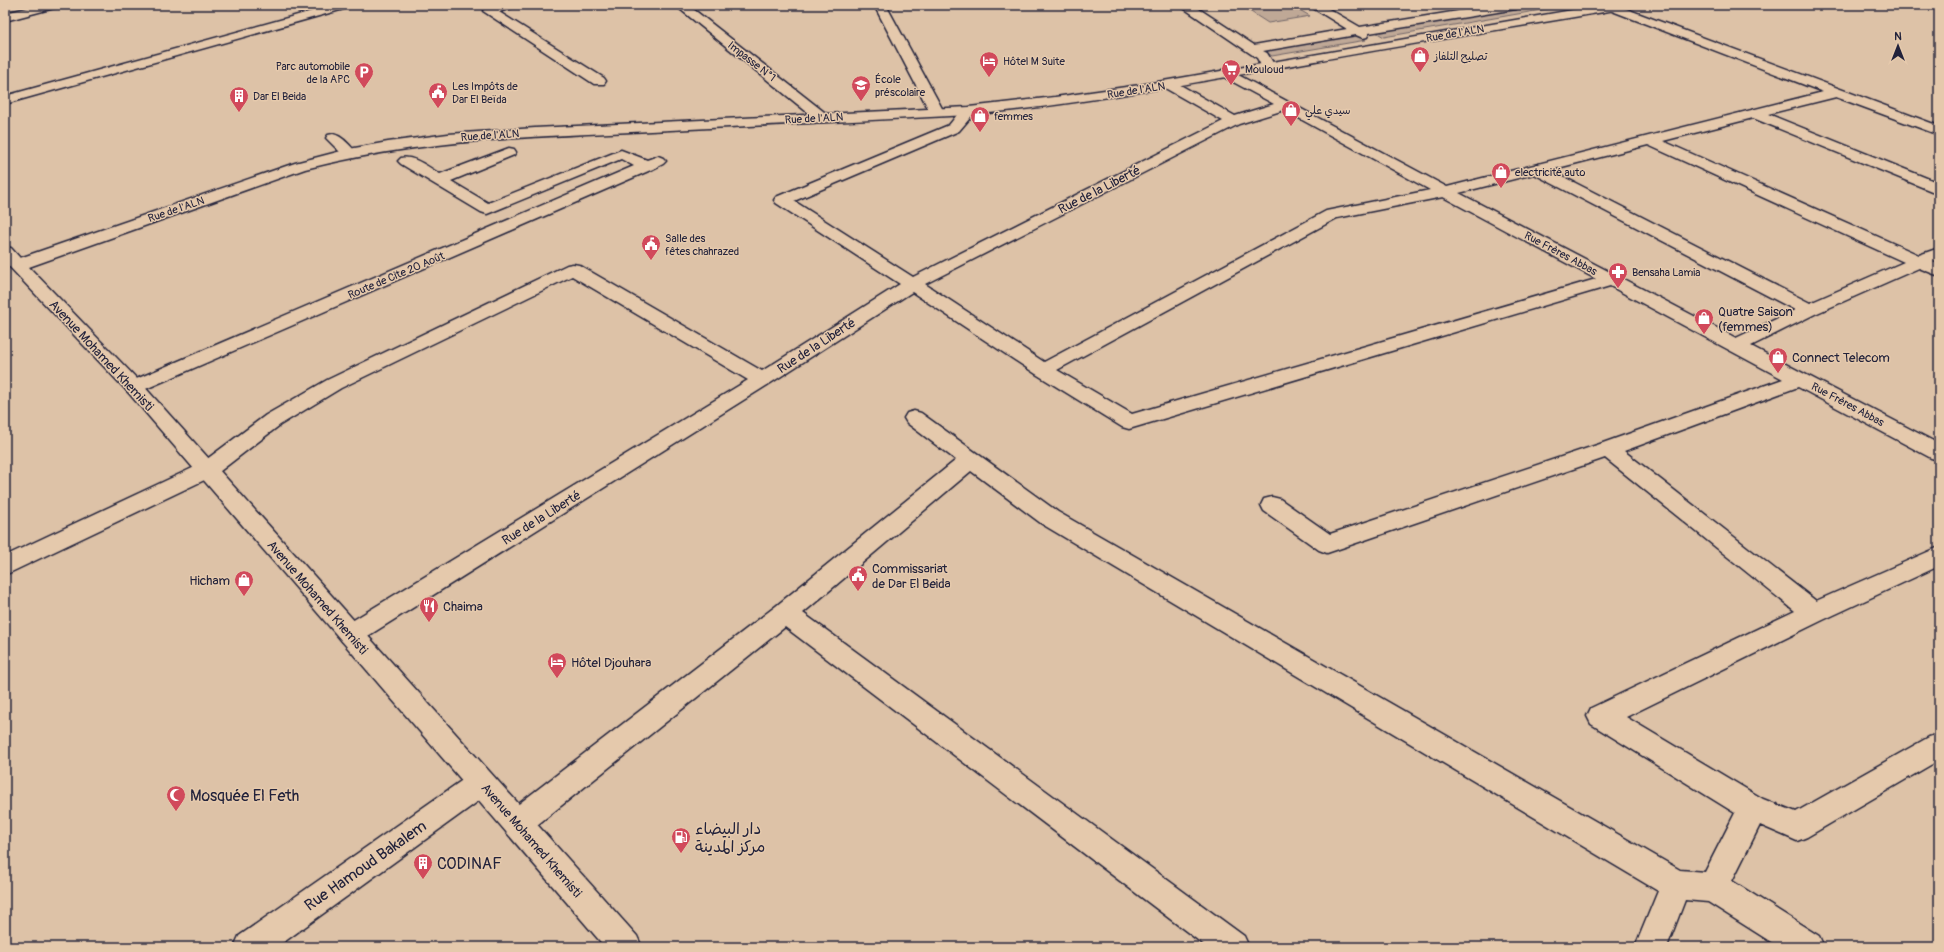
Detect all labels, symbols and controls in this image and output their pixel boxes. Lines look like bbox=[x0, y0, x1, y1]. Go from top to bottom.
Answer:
street label: Rue de l'ALN bbox=[1425, 22, 1485, 45]
north arrow bbox=[1878, 26, 1918, 66]
text: N bbox=[1894, 30, 1902, 43]
street label: Impasse N°1 bbox=[725, 39, 778, 84]
shop icon: تصليح التلفاز bbox=[1409, 45, 1431, 73]
hotel icon: Hôtel M Suite bbox=[978, 50, 1000, 78]
place label: تصليح التلفاز bbox=[1433, 50, 1488, 64]
place label: Hôtel M Suite bbox=[1003, 55, 1065, 68]
supermarket icon: Mouloud bbox=[1220, 58, 1242, 86]
place label: Parc automobile de la APC bbox=[276, 60, 351, 86]
parking icon: Parc automobile de la APC bbox=[353, 61, 375, 89]
place label: Mouloud bbox=[1245, 63, 1284, 76]
place label: École préscolaire bbox=[875, 73, 926, 99]
school or university icon: École préscolaire bbox=[850, 74, 872, 102]
street label: Rue de l'ALN bbox=[1106, 79, 1166, 101]
place label: Les Impôts de Dar El Beïda bbox=[452, 80, 518, 106]
public building icon: Les Impôts de Dar El Beïda bbox=[427, 81, 449, 109]
building icon: Dar El Beida bbox=[228, 85, 250, 113]
place label: Dar El Beida bbox=[253, 90, 306, 103]
shop icon: سيدي علي bbox=[1280, 99, 1302, 127]
place label: سيدي علي bbox=[1305, 104, 1351, 121]
shop icon: femmes bbox=[969, 105, 991, 133]
street label: Rue de l'ALN bbox=[784, 110, 844, 127]
place label: femmes bbox=[994, 110, 1033, 123]
street label: Rue de l'ALN bbox=[460, 127, 520, 144]
shop icon: electricité auto bbox=[1490, 161, 1512, 189]
street label: Rue de la Liberté bbox=[1056, 162, 1143, 218]
place label: electricité auto bbox=[1515, 166, 1585, 179]
street label: Rue de l'ALN bbox=[146, 194, 206, 225]
street label: Rue Frères Abbas bbox=[1522, 229, 1599, 278]
place label: Salle des fêtes chahrazed bbox=[665, 232, 739, 258]
public building icon: Salle des fêtes chahrazed bbox=[640, 233, 662, 261]
street label: Route de Cite 20 Août bbox=[346, 249, 447, 302]
pharmacy icon: Bensaha Lamia bbox=[1607, 261, 1629, 289]
place label: Bensaha Lamia bbox=[1632, 266, 1700, 279]
street label: Avenue Mohamed Khemisti bbox=[46, 297, 157, 414]
place label: Quatre Saison (femmes) bbox=[1718, 304, 1793, 335]
shop icon: Quatre Saison (femmes) bbox=[1693, 307, 1715, 335]
street label: Rue de la Liberté bbox=[774, 315, 859, 377]
shop icon: Connect Telecom bbox=[1767, 346, 1789, 374]
place label: Connect Telecom bbox=[1792, 350, 1890, 366]
street label: Rue Frères Abbas bbox=[1809, 380, 1886, 429]
street label: Rue de la Liberté bbox=[499, 487, 584, 549]
street label: Avenue Mohamed Khemisti bbox=[263, 537, 371, 658]
place label: Commissariat de Dar El Beida bbox=[872, 561, 951, 592]
public building icon: Commissariat de Dar El Beida bbox=[847, 564, 869, 592]
shop icon: Hicham bbox=[233, 569, 255, 597]
place label: Hicham bbox=[189, 573, 230, 589]
restaurant icon: Chaima bbox=[418, 595, 440, 623]
place label: Chaima bbox=[443, 599, 483, 615]
hotel icon: Hôtel Djouhara bbox=[546, 651, 568, 679]
place label: Hôtel Djouhara bbox=[571, 655, 651, 671]
street label: Avenue Mohamed Khemisti bbox=[477, 780, 585, 901]
mosque icon: Mosquée El Feth bbox=[165, 784, 187, 812]
place label: Mosquée El Feth bbox=[190, 786, 299, 806]
street label: Rue Hamoud Bakalem bbox=[301, 816, 431, 916]
place label: دار البيضاء مركز المدينة bbox=[695, 819, 765, 857]
fuel station icon: دار البيضاء مركز المدينة bbox=[670, 826, 692, 854]
building icon: CODINAF bbox=[412, 852, 434, 880]
place label: CODINAF bbox=[437, 854, 502, 874]

